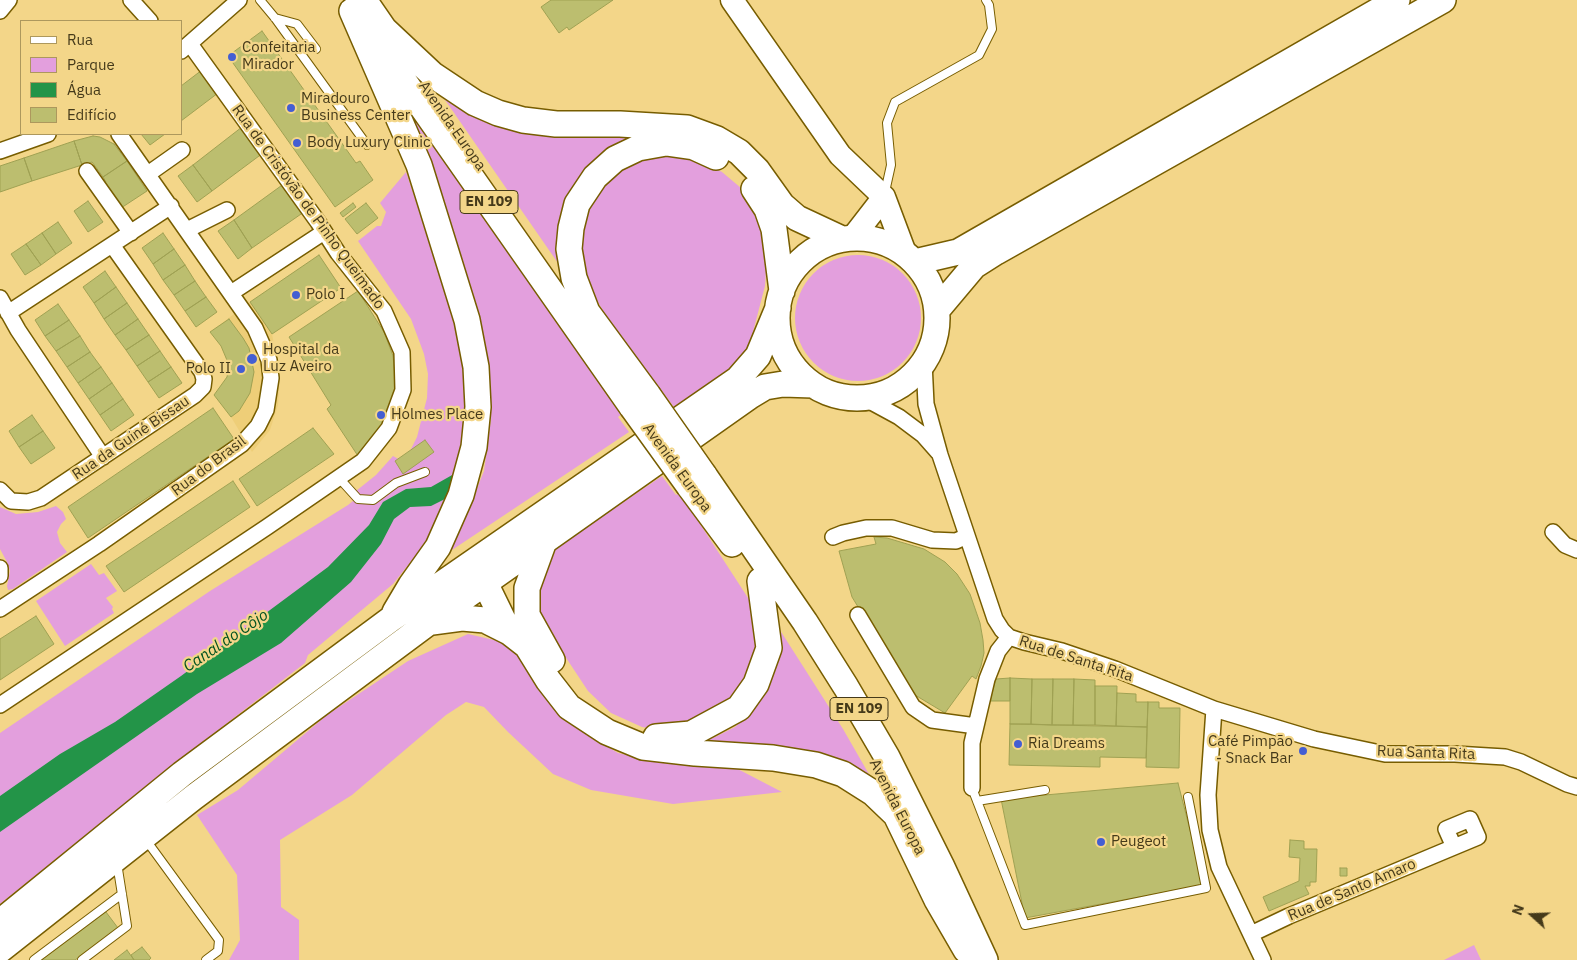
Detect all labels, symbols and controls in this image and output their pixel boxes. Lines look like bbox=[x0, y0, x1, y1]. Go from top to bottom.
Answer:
legend bbox=[20, 20, 182, 135]
text: Rua bbox=[67, 30, 93, 49]
place label: Confeitaria Mirador bbox=[242, 39, 316, 74]
marker: Confeitaria Mirador bbox=[226, 51, 238, 63]
text: Parque bbox=[67, 55, 115, 74]
street label: Avenida Europa bbox=[414, 78, 490, 174]
text: Água bbox=[67, 80, 101, 99]
place label: Miradouro Business Center bbox=[301, 90, 410, 125]
street label: Rua de Cristóvão de Pinho Queimado bbox=[228, 101, 388, 313]
marker: Miradouro Business Center bbox=[285, 102, 297, 114]
text: Edifício bbox=[67, 105, 116, 124]
place label: Body Luxury Clinic bbox=[307, 134, 431, 152]
marker: Body Luxury Clinic bbox=[291, 137, 303, 149]
road number: EN 109 bbox=[460, 190, 518, 213]
place label: Polo I bbox=[306, 286, 345, 304]
marker: Polo I bbox=[290, 289, 302, 301]
place label: Hospital da Luz Aveiro bbox=[263, 341, 339, 376]
marker: Hospital da Luz Aveiro bbox=[245, 352, 259, 366]
place label: Polo II bbox=[186, 360, 231, 378]
marker: Polo II bbox=[235, 363, 247, 375]
street label: Rua da Guiné Bissau bbox=[69, 392, 193, 484]
place label: Holmes Place bbox=[391, 406, 483, 424]
marker: Holmes Place bbox=[375, 409, 387, 421]
street label: Avenida Europa bbox=[639, 420, 715, 516]
street label: Rua do Brasil bbox=[168, 432, 250, 500]
water label: Canal do Côjo bbox=[180, 606, 272, 676]
street label: Rua de Santa Rita bbox=[1017, 632, 1135, 686]
road number: EN 109 bbox=[830, 698, 888, 721]
place label: Café Pimpão - Snack Bar bbox=[1208, 733, 1293, 768]
place label: Ria Dreams bbox=[1028, 735, 1105, 753]
marker: Ria Dreams bbox=[1012, 738, 1024, 750]
street label: Rua Santa Rita bbox=[1377, 742, 1475, 764]
marker: Café Pimpão - Snack Bar bbox=[1297, 745, 1309, 757]
street label: Avenida Europa bbox=[865, 756, 929, 858]
place label: Peugeot bbox=[1111, 833, 1166, 851]
marker: Peugeot bbox=[1095, 836, 1107, 848]
street label: Rua de Santo Amaro bbox=[1285, 855, 1419, 925]
north arrow bbox=[1507, 890, 1557, 940]
text: N bbox=[1508, 902, 1528, 918]

